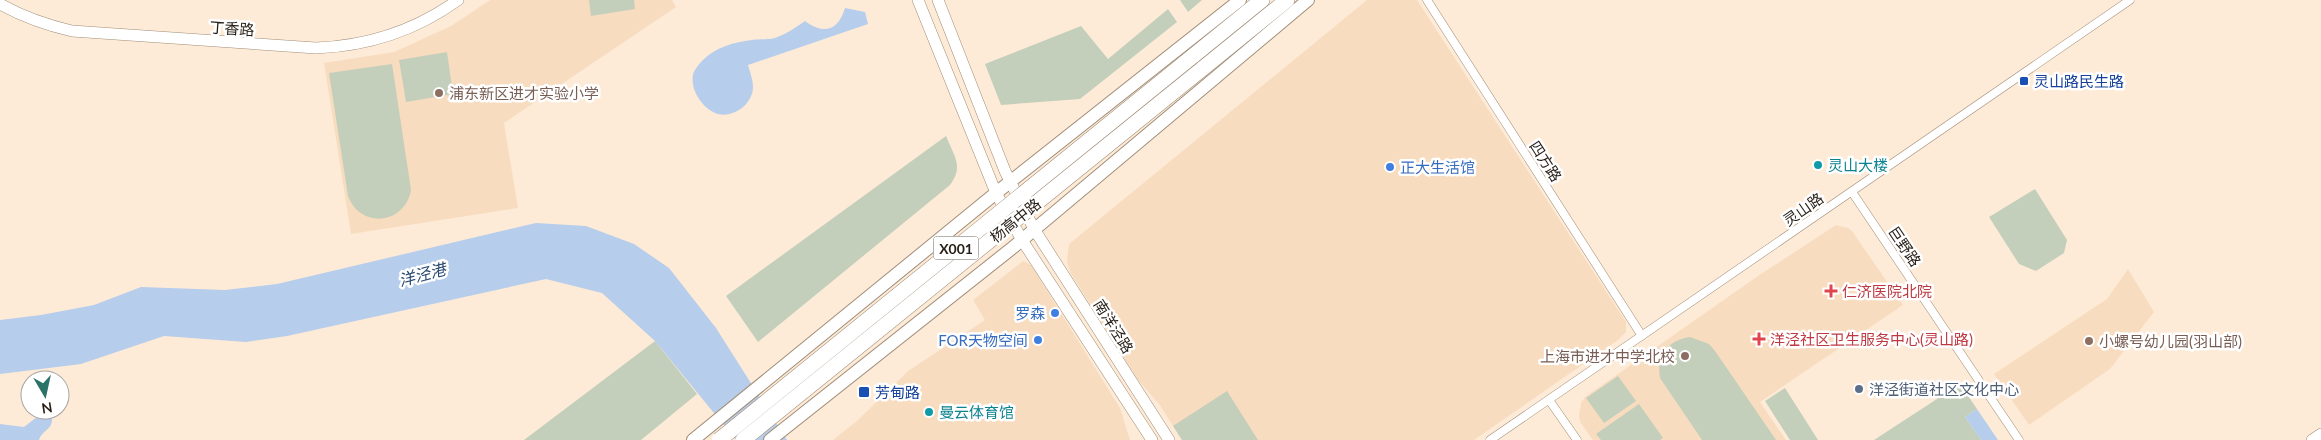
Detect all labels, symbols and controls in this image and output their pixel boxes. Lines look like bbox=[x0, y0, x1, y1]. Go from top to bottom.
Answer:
street label: 丁香路 bbox=[209, 17, 255, 39]
place label: 灵山路民生路 bbox=[2034, 72, 2124, 90]
marker: 灵山路民生路 bbox=[2018, 75, 2030, 87]
place label: 浦东新区进才实验小学 bbox=[449, 84, 599, 102]
marker: 浦东新区进才实验小学 bbox=[433, 87, 445, 99]
street label: 四方路 bbox=[1526, 137, 1566, 185]
place label: 灵山大楼 bbox=[1828, 156, 1888, 174]
place label: 正大生活馆 bbox=[1400, 158, 1475, 176]
marker: 灵山大楼 bbox=[1812, 159, 1824, 171]
marker: 正大生活馆 bbox=[1384, 161, 1396, 173]
street label: 灵山路 bbox=[1779, 189, 1827, 229]
street label: 杨高中路 bbox=[986, 194, 1044, 246]
street label: 巨野路 bbox=[1885, 222, 1925, 270]
road number: X001 bbox=[934, 237, 978, 260]
water label: 洋泾港 bbox=[396, 258, 450, 289]
place label: 仁济医院北院 bbox=[1842, 282, 1932, 300]
marker: 仁济医院北院 bbox=[1824, 284, 1838, 298]
street label: 南洋泾路 bbox=[1090, 296, 1138, 356]
place label: 罗森 bbox=[1015, 304, 1045, 322]
marker: 罗森 bbox=[1049, 307, 1061, 319]
place label: 洋泾社区卫生服务中心(灵山路) bbox=[1770, 330, 1973, 348]
place label: FOR天物空间 bbox=[938, 331, 1028, 349]
marker: 洋泾社区卫生服务中心(灵山路) bbox=[1752, 332, 1766, 346]
place label: 小螺号幼儿园(羽山部) bbox=[2099, 332, 2242, 350]
marker: FOR天物空间 bbox=[1032, 334, 1044, 346]
marker: 小螺号幼儿园(羽山部) bbox=[2083, 335, 2095, 347]
place label: 上海市进才中学北校 bbox=[1540, 347, 1675, 365]
marker: 上海市进才中学北校 bbox=[1679, 350, 1691, 362]
north arrow bbox=[20, 370, 70, 420]
place label: 洋泾街道社区文化中心 bbox=[1869, 380, 2019, 398]
place label: 芳甸路 bbox=[875, 383, 920, 401]
marker: 洋泾街道社区文化中心 bbox=[1853, 383, 1865, 395]
marker: 芳甸路 bbox=[857, 385, 871, 399]
text: N bbox=[40, 399, 54, 418]
place label: 曼云体育馆 bbox=[939, 403, 1014, 421]
marker: 曼云体育馆 bbox=[923, 406, 935, 418]

